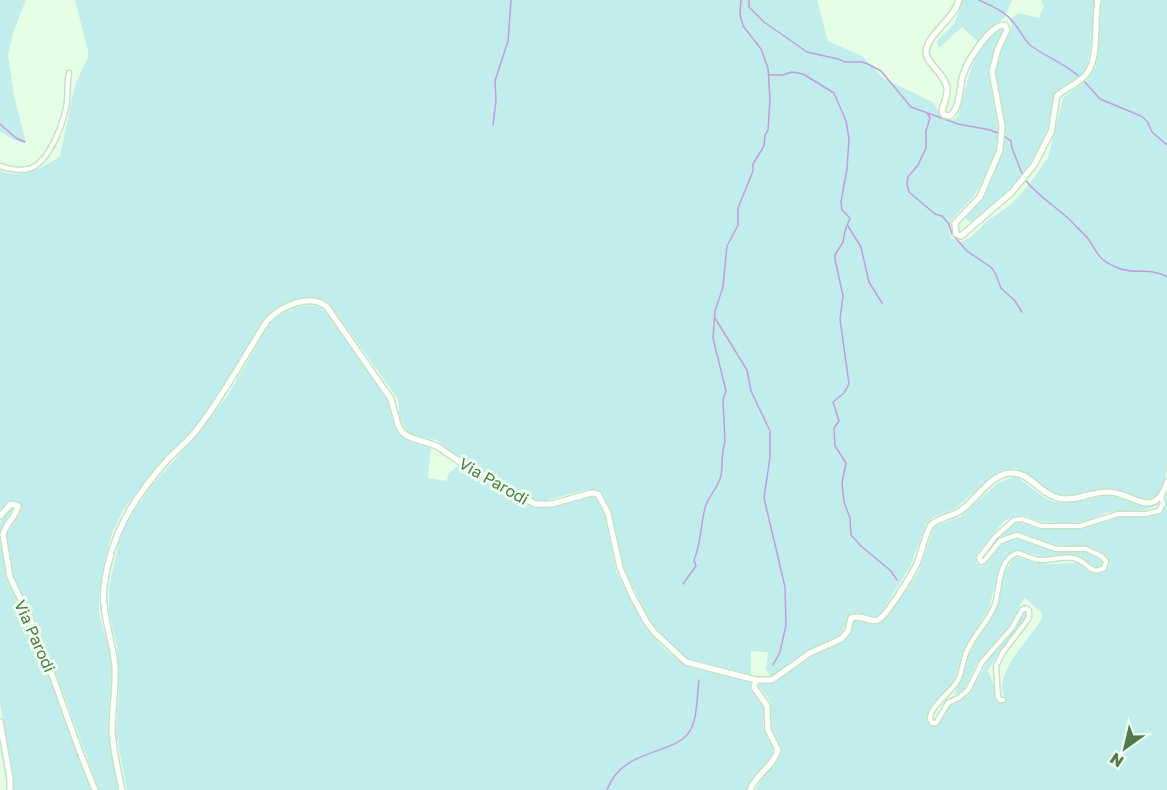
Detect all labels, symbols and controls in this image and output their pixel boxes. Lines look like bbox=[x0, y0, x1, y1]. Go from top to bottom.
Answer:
street label: Via Parodi bbox=[456, 453, 532, 509]
street label: Via Parodi bbox=[10, 597, 60, 675]
north arrow bbox=[1095, 718, 1155, 778]
text: N bbox=[1106, 749, 1127, 772]

